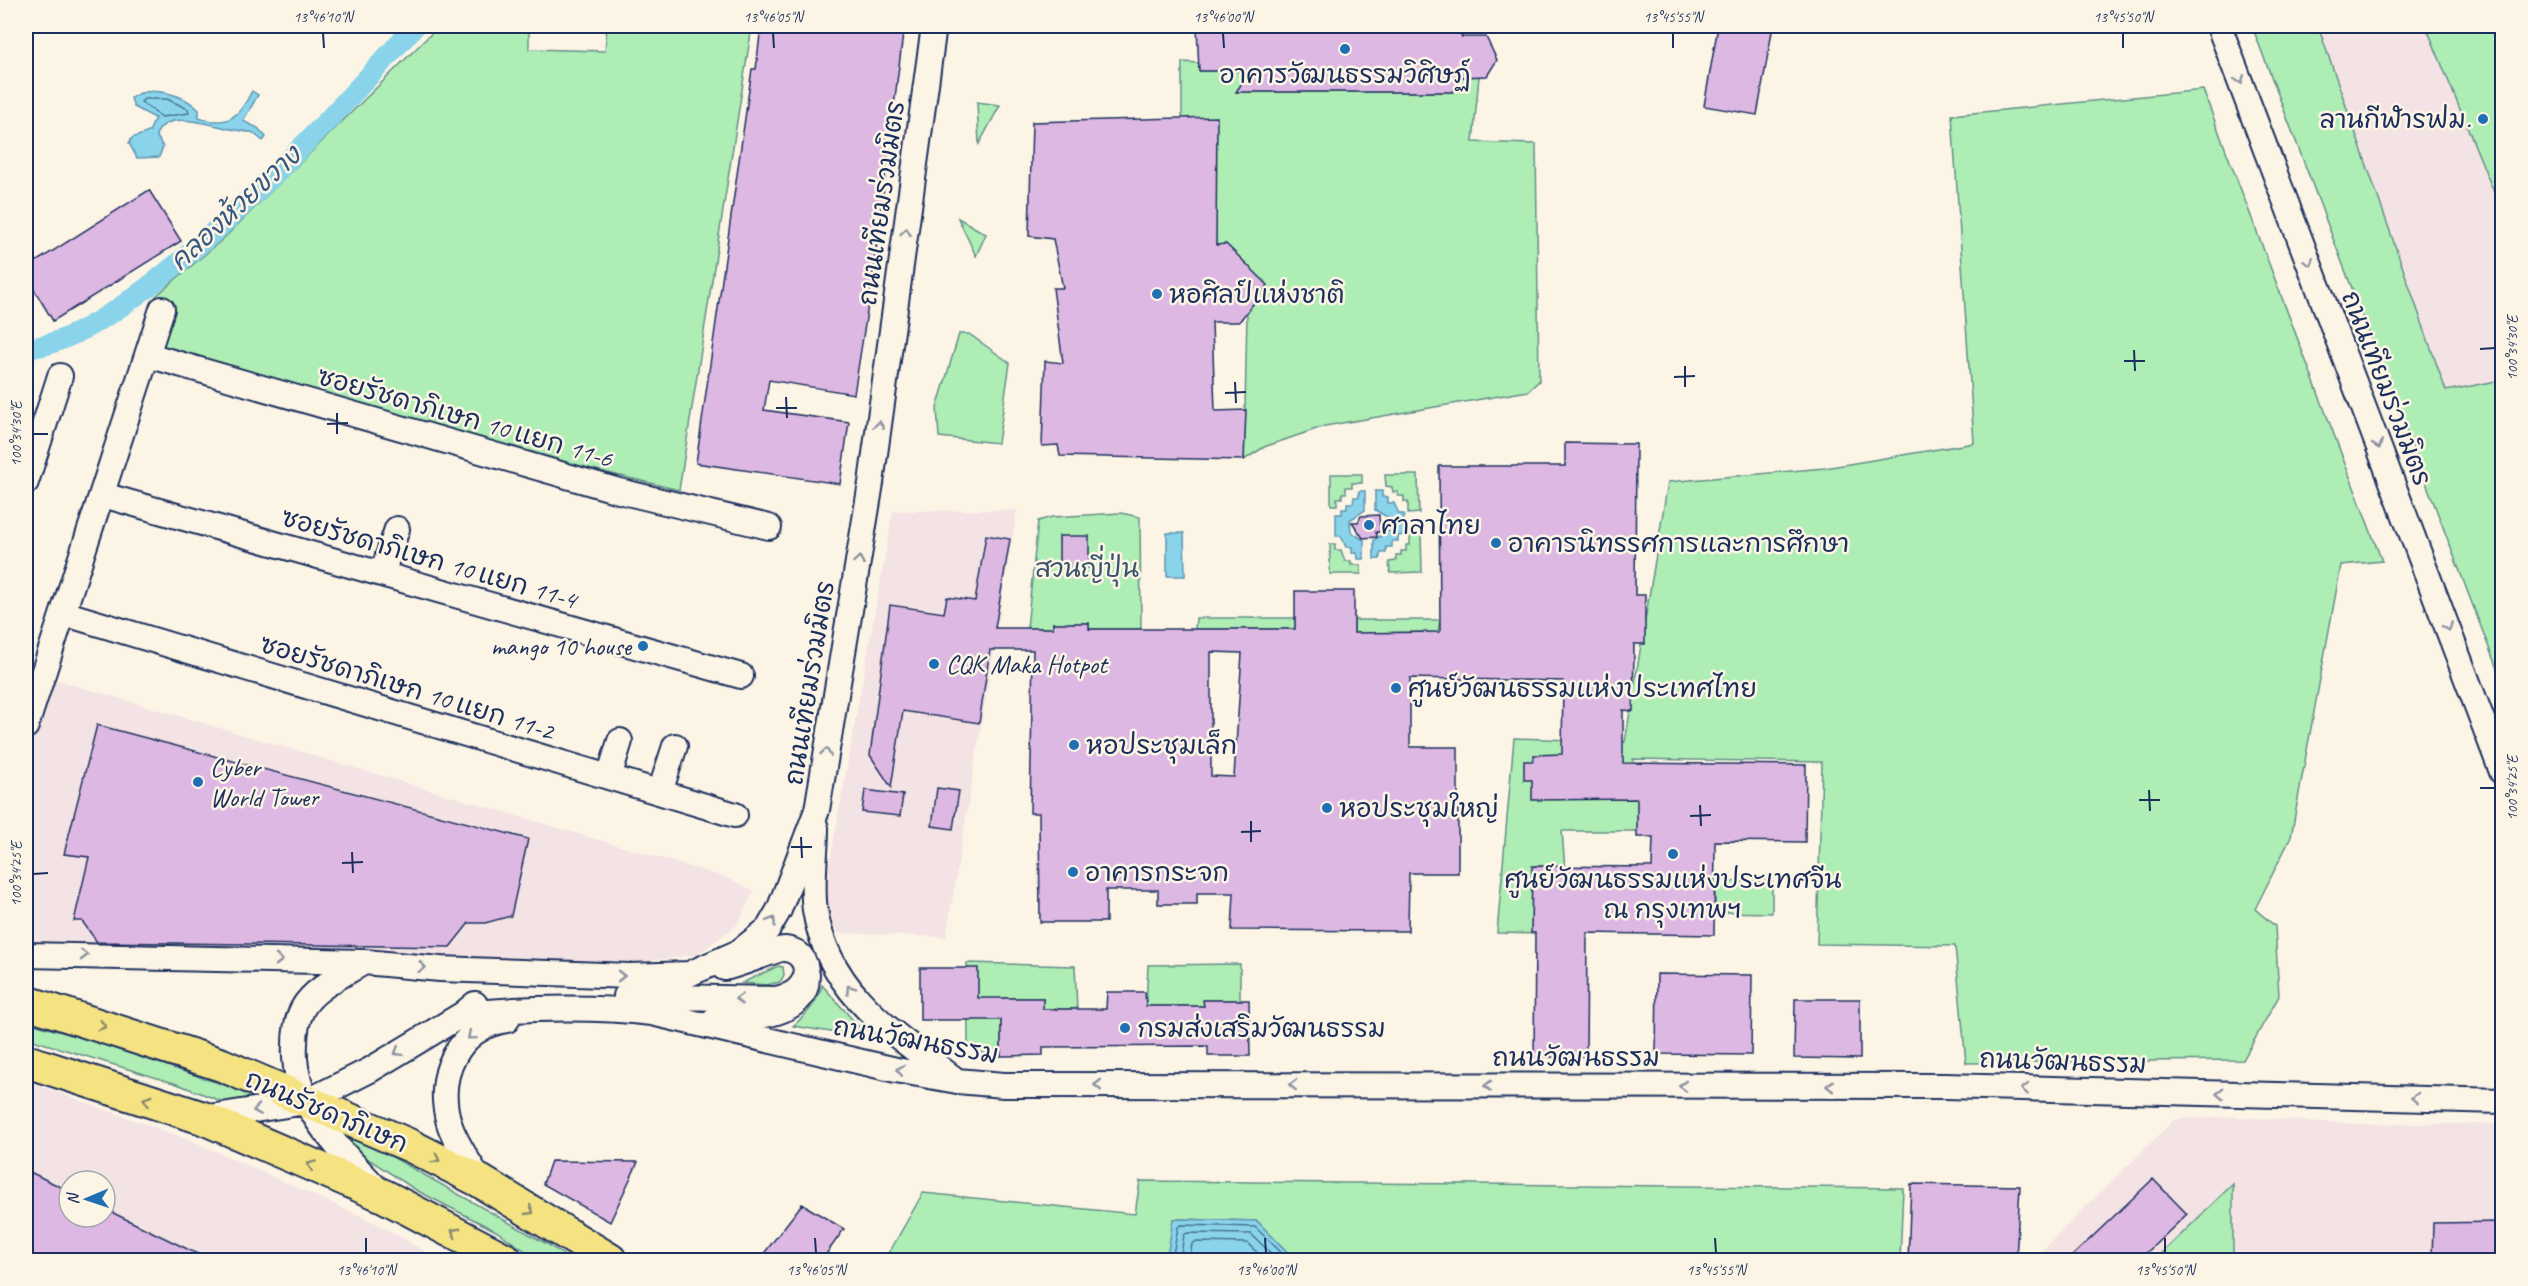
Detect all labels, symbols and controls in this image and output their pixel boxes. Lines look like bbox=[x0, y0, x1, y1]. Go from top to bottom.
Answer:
text: 13°46'10"N bbox=[293, 8, 356, 27]
text: 13°46'05"N bbox=[743, 8, 806, 27]
text: 13°46'00"N bbox=[1193, 8, 1256, 27]
text: 13°45'55"N bbox=[1643, 8, 1706, 27]
text: 13°45'50"N bbox=[2093, 8, 2156, 27]
marker: อาคารวัฒนธรรมวิศิษฏ์ bbox=[1338, 42, 1352, 56]
place label: อาคารวัฒนธรรมวิศิษฏ์ bbox=[1219, 58, 1471, 92]
one-way arrow bbox=[2233, 74, 2245, 85]
street label: ถนนเทียมร่วมมิตร bbox=[851, 99, 912, 308]
place label: ลานกีฬารฟม. bbox=[2320, 103, 2472, 136]
marker: ลานกีฬารฟม. bbox=[2476, 112, 2490, 126]
water label: คลองห้วยขวาง bbox=[162, 137, 310, 278]
one-way arrow bbox=[899, 227, 911, 237]
one-way arrow bbox=[2302, 256, 2314, 267]
place label: หอศิลป์แห่งชาติ bbox=[1169, 278, 1345, 311]
street label: ถนนเทียมร่วมมิตร bbox=[2334, 286, 2439, 490]
marker: หอศิลป์แห่งชาติ bbox=[1150, 287, 1164, 301]
text: 100°34'30"E bbox=[2503, 314, 2522, 380]
street label: ซอยรัชดาภิเษก 10 แยก 11-6 bbox=[314, 360, 617, 476]
text: 100°34'30"E bbox=[7, 400, 26, 466]
one-way arrow bbox=[873, 421, 885, 430]
one-way arrow bbox=[2371, 439, 2384, 450]
street label: ซอยรัชดาภิเษก 10 แยก 11-4 bbox=[278, 501, 582, 617]
place label: ศาลาไทย bbox=[1381, 509, 1481, 542]
marker: ศาลาไทย bbox=[1362, 518, 1376, 532]
place label: อาคารนิทรรศการและการศึกษา bbox=[1508, 527, 1849, 560]
marker: อาคารนิทรรศการและการศึกษา bbox=[1489, 536, 1503, 550]
park label: สวนญี่ปุ่น bbox=[1035, 544, 1139, 587]
one-way arrow bbox=[852, 556, 864, 565]
street label: ถนนเทียมร่วมมิตร bbox=[777, 579, 842, 788]
one-way arrow bbox=[2440, 621, 2453, 632]
street label: ซอยรัชดาภิเษก 10 แยก 11-2 bbox=[256, 627, 560, 749]
place label: mango 10 house bbox=[491, 630, 633, 663]
marker: mango 10 house bbox=[636, 639, 650, 653]
place label: CQK Maka Hotpot bbox=[946, 648, 1109, 681]
marker: CQK Maka Hotpot bbox=[927, 657, 941, 671]
place label: ศูนย์วัฒนธรรมแห่งประเทศไทย bbox=[1408, 672, 1757, 707]
marker: ศูนย์วัฒนธรรมแห่งประเทศไทย bbox=[1389, 681, 1403, 695]
place label: หอประชุมเล็ก bbox=[1086, 729, 1237, 764]
marker: หอประชุมเล็ก bbox=[1067, 738, 1081, 752]
one-way arrow bbox=[820, 748, 832, 757]
place label: Cyber World Tower bbox=[210, 751, 320, 814]
text: 100°34'25"E bbox=[2503, 754, 2522, 820]
marker: Cyber World Tower bbox=[191, 775, 205, 789]
place label: หอประชุมใหญ่ bbox=[1339, 792, 1499, 827]
marker: หอประชุมใหญ่ bbox=[1320, 801, 1334, 815]
text: 100°34'25"E bbox=[7, 840, 26, 906]
marker: ศูนย์วัฒนธรรมแห่งประเทศจีน ณ กรุงเทพฯ bbox=[1666, 847, 1680, 861]
place label: อาคารกระจก bbox=[1085, 856, 1229, 889]
place label: ศูนย์วัฒนธรรมแห่งประเทศจีน ณ กรุงเทพฯ bbox=[1504, 863, 1842, 928]
marker: อาคารกระจก bbox=[1066, 865, 1080, 879]
one-way arrow bbox=[765, 917, 777, 927]
one-way arrow bbox=[79, 949, 88, 961]
one-way arrow bbox=[274, 953, 283, 966]
one-way arrow bbox=[418, 960, 427, 973]
one-way arrow bbox=[616, 970, 625, 982]
one-way arrow bbox=[846, 984, 857, 995]
one-way arrow bbox=[734, 993, 743, 1005]
street label: ถนนวัฒนธรรม bbox=[831, 1010, 1001, 1071]
place label: กรมส่งเสริมวัฒนธรรม bbox=[1137, 1012, 1386, 1045]
one-way arrow bbox=[96, 1018, 106, 1031]
marker: กรมส่งเสริมวัฒนธรรม bbox=[1118, 1021, 1132, 1035]
one-way arrow bbox=[467, 1029, 478, 1040]
street label: ถนนวัฒนธรรม bbox=[1492, 1041, 1660, 1074]
street label: ถนนวัฒนธรรม bbox=[1979, 1042, 2147, 1081]
one-way arrow bbox=[394, 1045, 404, 1057]
street label: ถนนรัชดาภิเษก bbox=[240, 1062, 413, 1161]
one-way arrow bbox=[895, 1064, 905, 1077]
one-way arrow bbox=[1289, 1078, 1298, 1091]
one-way arrow bbox=[1094, 1079, 1103, 1091]
one-way arrow bbox=[1484, 1080, 1493, 1092]
one-way arrow bbox=[1679, 1080, 1688, 1092]
one-way arrow bbox=[1825, 1080, 1834, 1092]
one-way arrow bbox=[2020, 1082, 2029, 1095]
one-way arrow bbox=[2215, 1087, 2224, 1100]
one-way arrow bbox=[2410, 1091, 2419, 1104]
one-way arrow bbox=[142, 1095, 153, 1108]
one-way arrow bbox=[252, 1103, 262, 1116]
one-way arrow bbox=[430, 1152, 441, 1163]
one-way arrow bbox=[306, 1160, 317, 1172]
north arrow bbox=[57, 1169, 117, 1229]
text: N bbox=[63, 1191, 83, 1205]
one-way arrow bbox=[524, 1204, 534, 1216]
one-way arrow bbox=[450, 1228, 461, 1240]
text: 13°46'10"N bbox=[336, 1261, 399, 1280]
text: 13°46'05"N bbox=[786, 1261, 849, 1280]
text: 13°46'00"N bbox=[1236, 1261, 1299, 1280]
text: 13°45'55"N bbox=[1686, 1261, 1749, 1280]
text: 13°45'50"N bbox=[2135, 1261, 2198, 1280]

